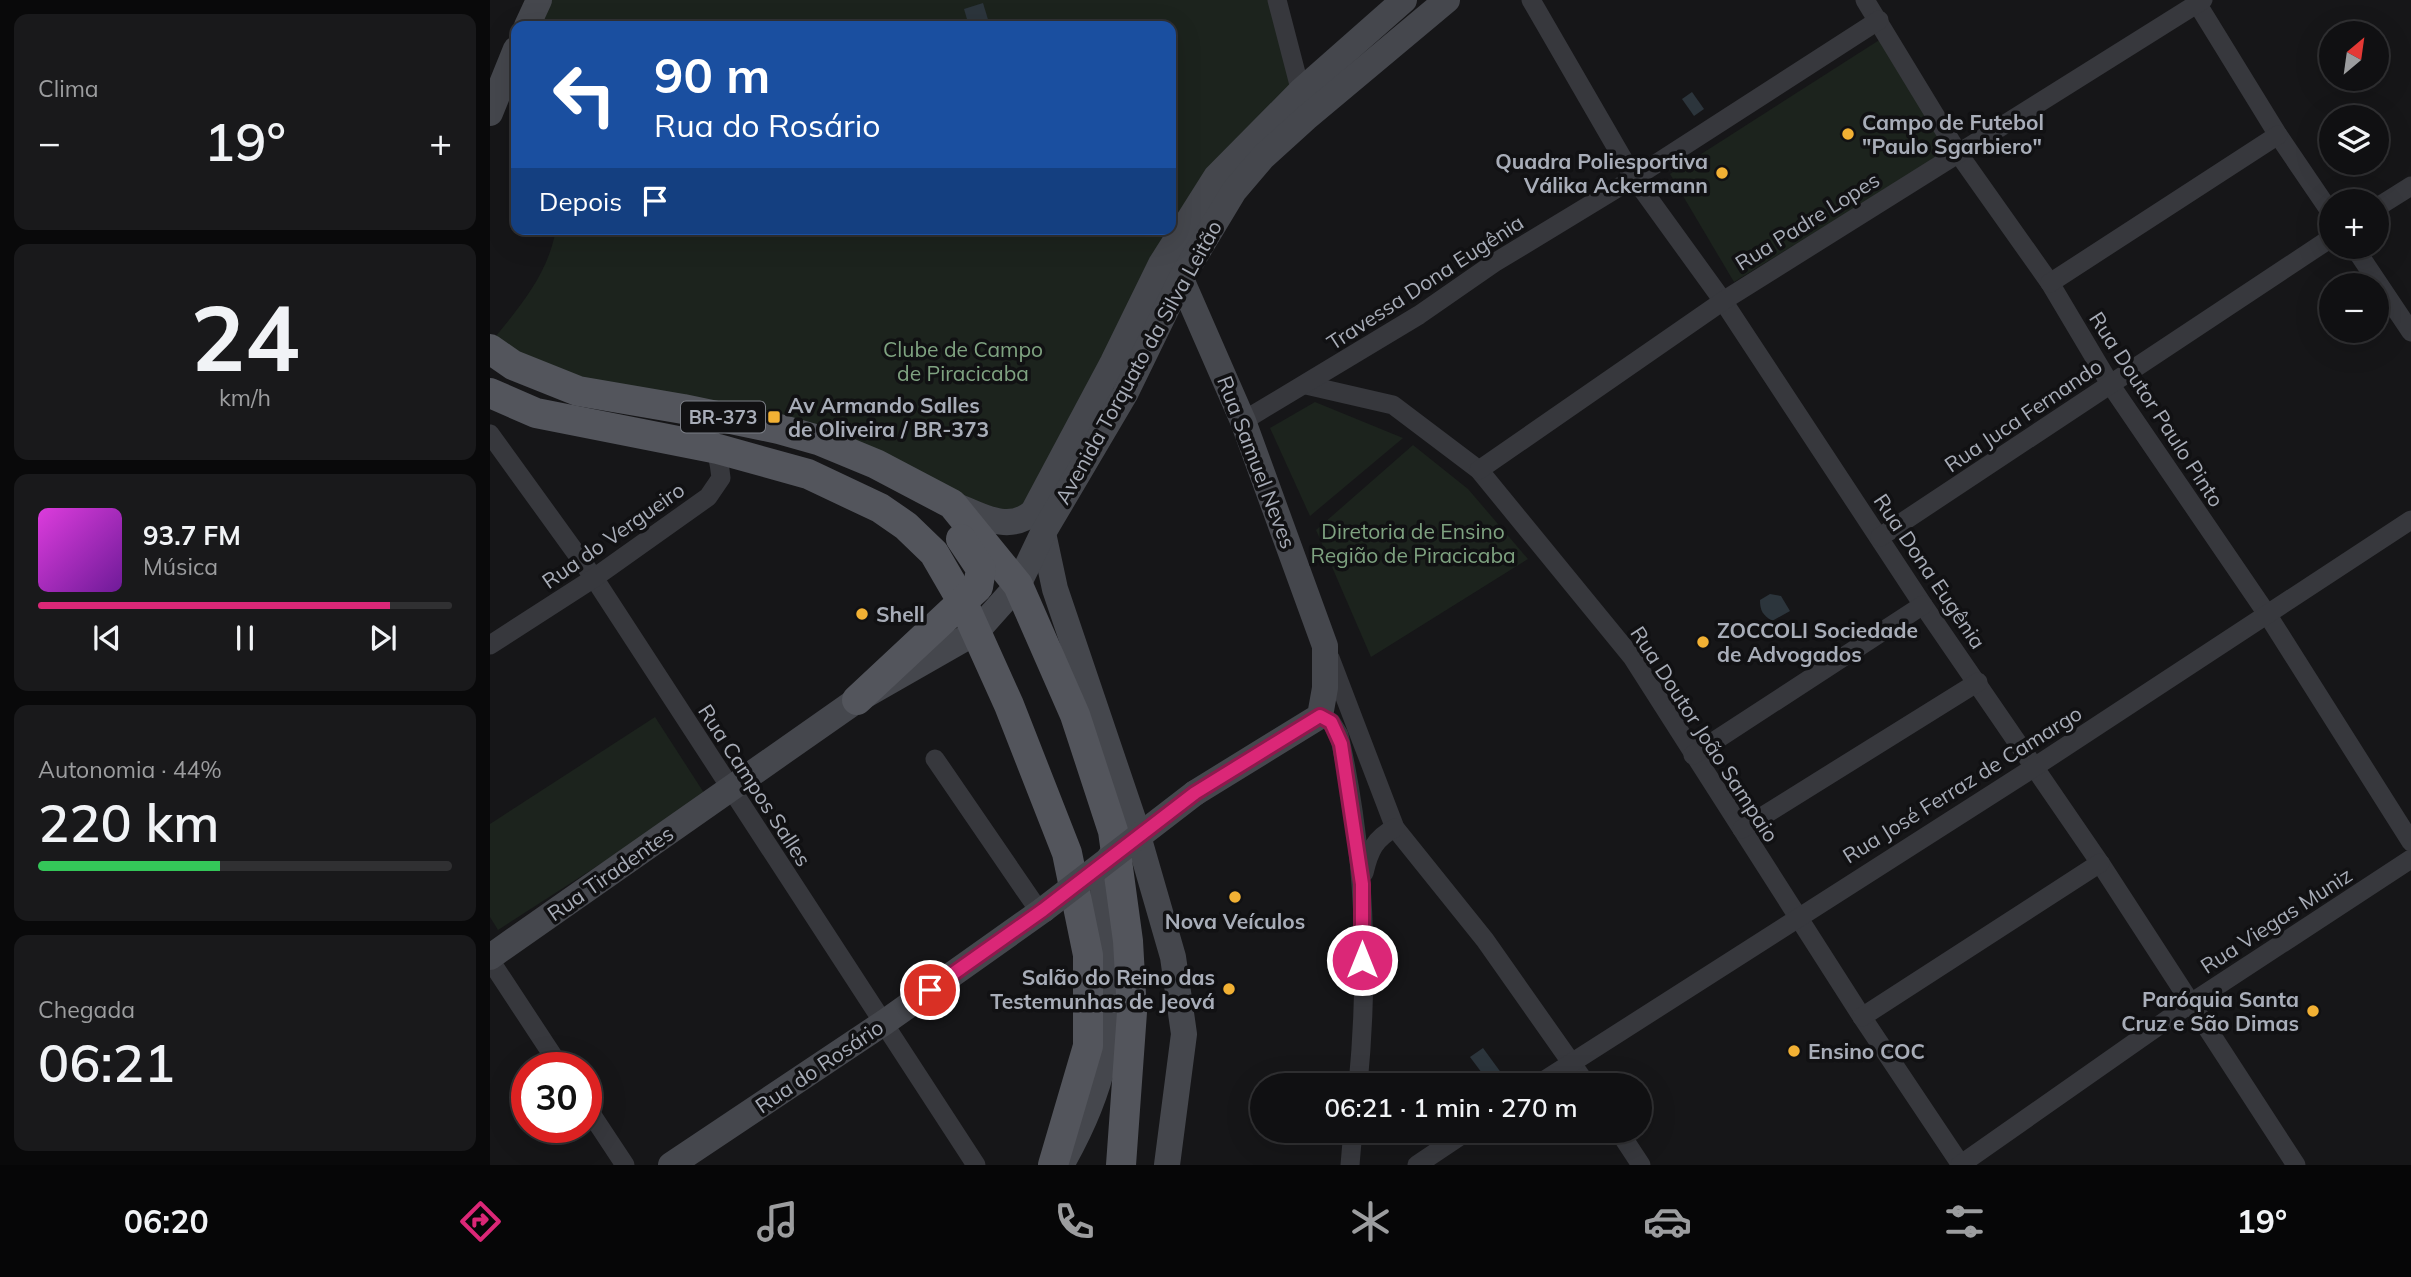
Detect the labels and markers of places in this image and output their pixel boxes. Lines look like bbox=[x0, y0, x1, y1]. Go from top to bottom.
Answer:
place label: Campo de Futebol "Paulo Sgarbiero" bbox=[1862, 109, 2044, 159]
marker: Campo de Futebol "Paulo Sgarbiero" bbox=[1840, 126, 1856, 142]
place label: Quadra Poliesportiva Válika Ackermann bbox=[1495, 148, 1708, 198]
marker: Quadra Poliesportiva Válika Ackermann bbox=[1714, 165, 1730, 181]
place label: Av Armando Salles de Oliveira / BR-373 bbox=[788, 392, 989, 442]
marker: Av Armando Salles de Oliveira / BR-373 bbox=[766, 409, 782, 425]
place label: Shell bbox=[876, 601, 925, 627]
marker: Shell bbox=[854, 606, 870, 622]
place label: ZOCCOLI Sociedade de Advogados bbox=[1717, 617, 1918, 667]
marker: ZOCCOLI Sociedade de Advogados bbox=[1695, 634, 1711, 650]
marker: Nova Veículos bbox=[1227, 889, 1243, 905]
place label: Nova Veículos bbox=[1165, 908, 1305, 934]
pin bbox=[900, 960, 960, 1020]
place label: Salão do Reino das Testemunhas de Jeová bbox=[990, 964, 1215, 1014]
marker: Salão do Reino das Testemunhas de Jeová bbox=[1221, 981, 1237, 997]
place label: Paróquia Santa Cruz e São Dimas bbox=[2121, 986, 2299, 1036]
marker: Paróquia Santa Cruz e São Dimas bbox=[2305, 1003, 2321, 1019]
place label: Ensino COC bbox=[1808, 1038, 1925, 1064]
marker: Ensino COC bbox=[1786, 1043, 1802, 1059]

